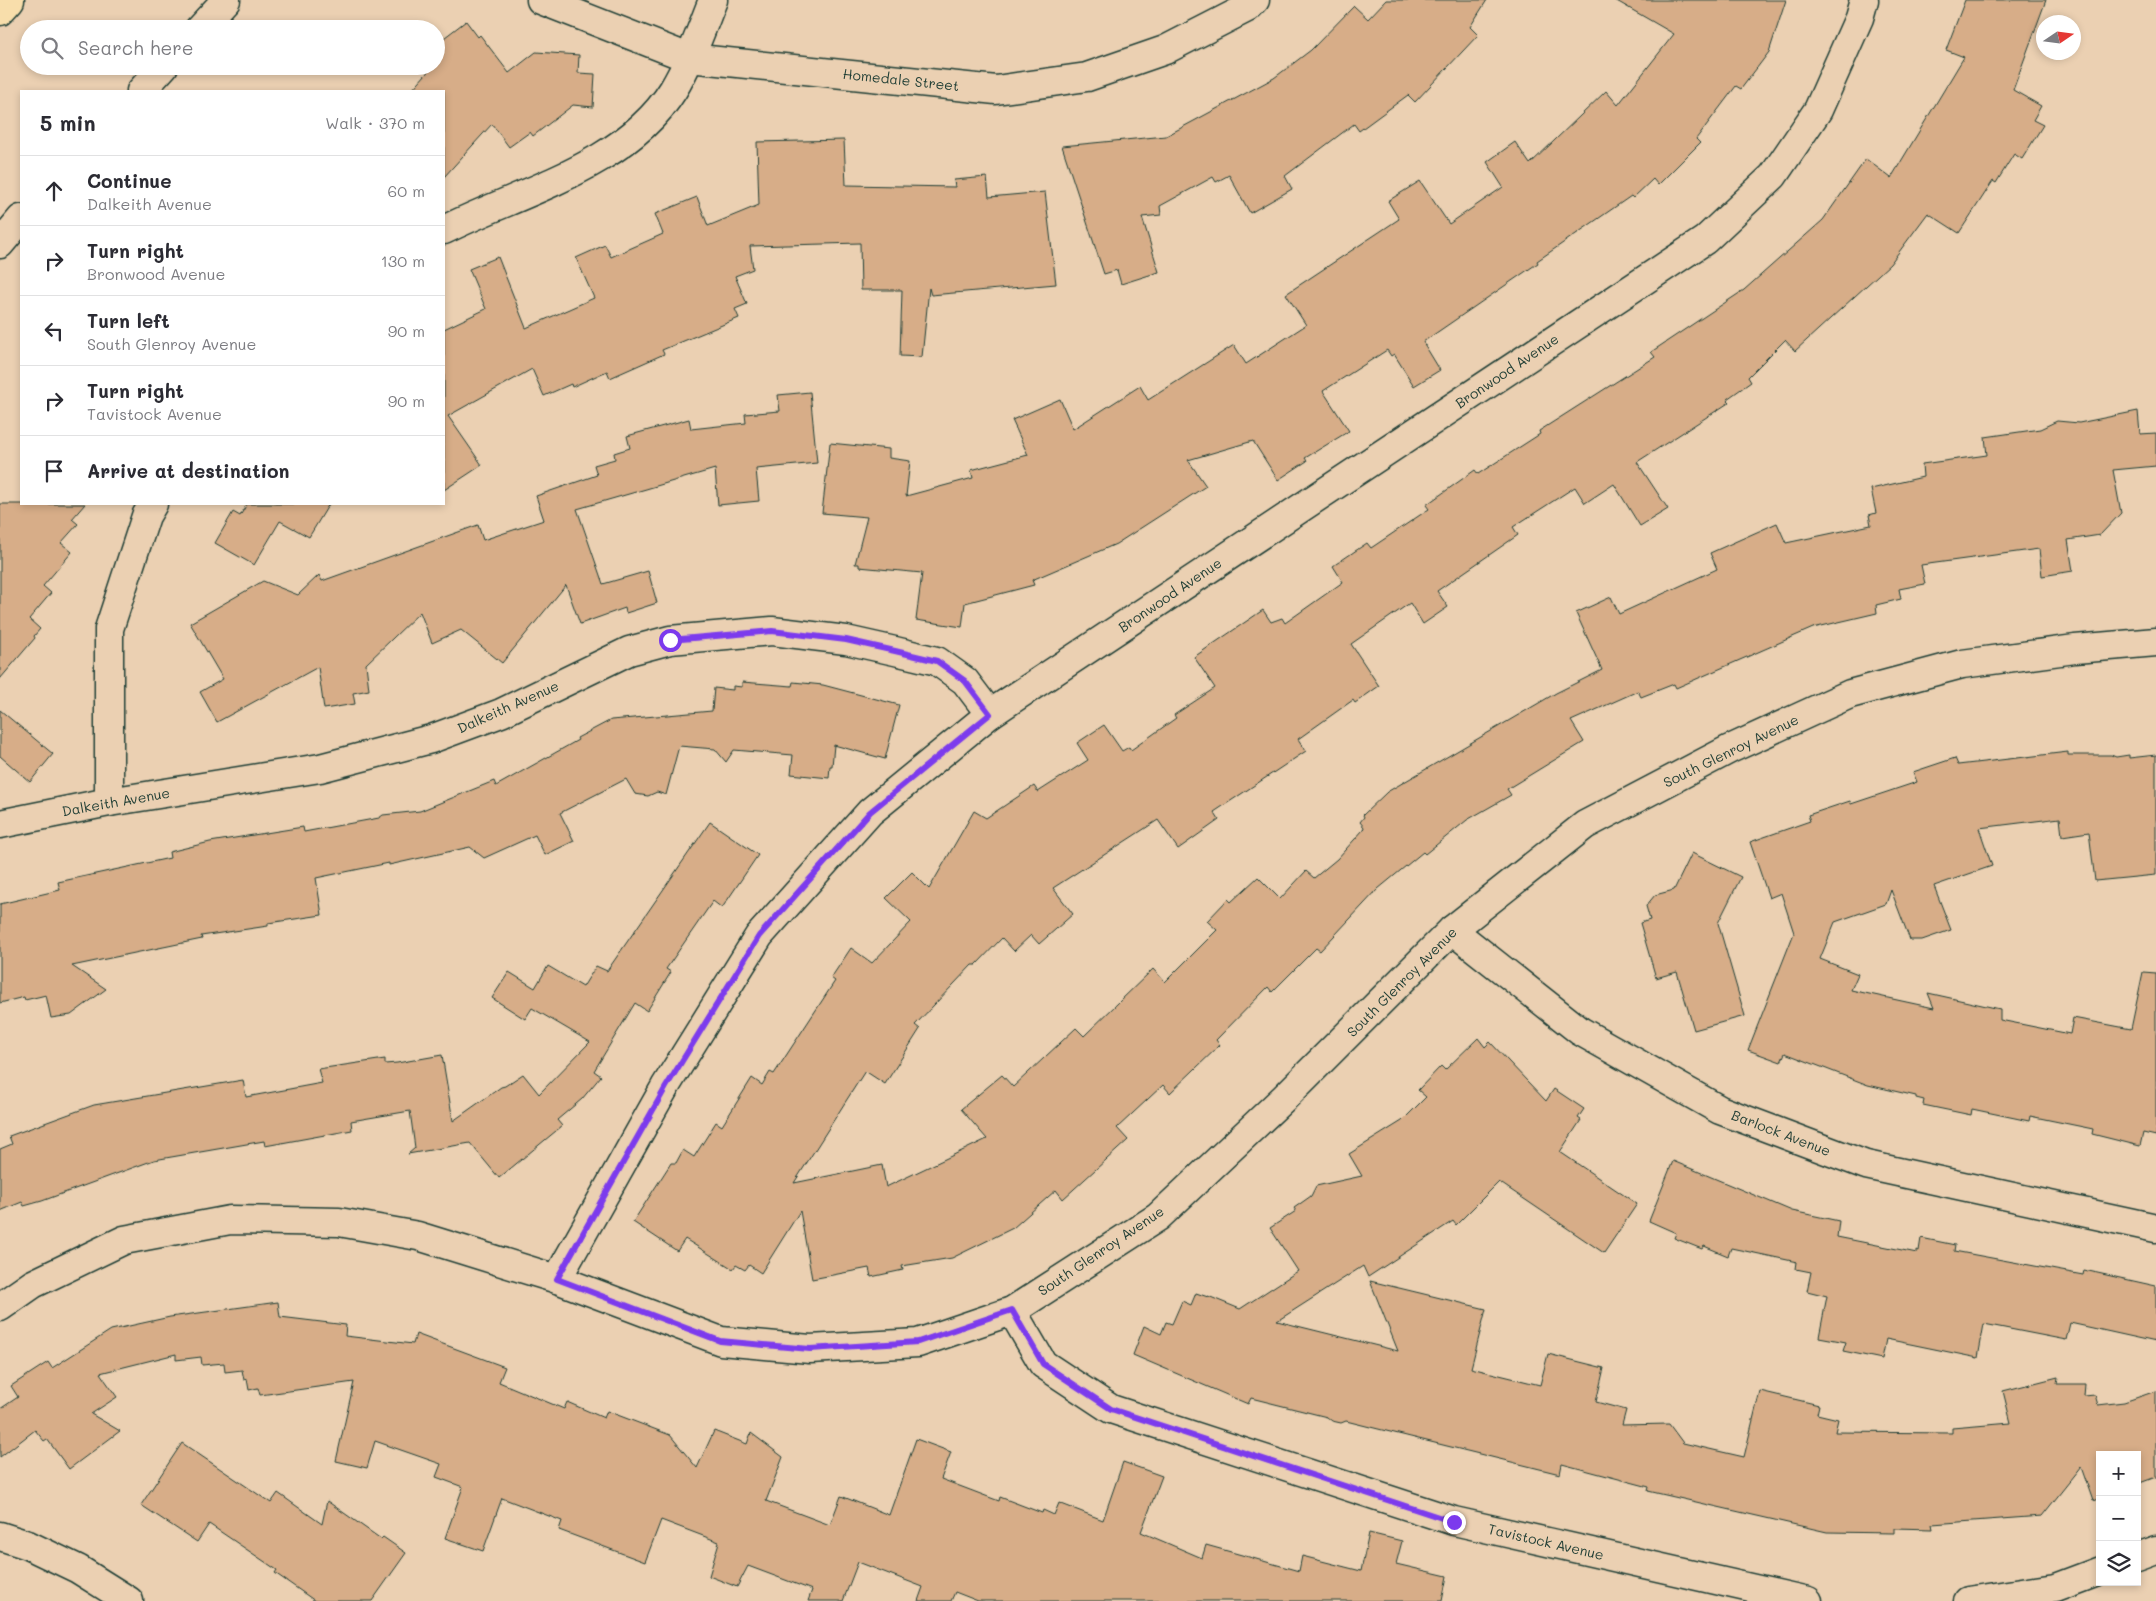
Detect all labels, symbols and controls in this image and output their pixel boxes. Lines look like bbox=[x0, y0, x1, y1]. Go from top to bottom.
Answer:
north arrow bbox=[2036, 15, 2081, 60]
search box bbox=[20, 20, 445, 75]
icon: search bbox=[38, 34, 66, 62]
text: Search here bbox=[78, 35, 194, 60]
street label: Homedale Street bbox=[842, 64, 960, 95]
text: 5 min bbox=[40, 109, 96, 136]
text: Walk · 370 m bbox=[325, 112, 425, 133]
text: Continue bbox=[87, 168, 172, 193]
icon: ahead bbox=[40, 177, 68, 205]
text: 60 m bbox=[388, 180, 425, 201]
text: Dalkeith Avenue bbox=[87, 193, 212, 214]
text: Turn right bbox=[87, 238, 184, 263]
icon: right bbox=[40, 247, 68, 275]
text: 130 m bbox=[381, 250, 425, 271]
text: Bronwood Avenue bbox=[87, 263, 225, 284]
text: Turn left bbox=[87, 308, 170, 333]
icon: left bbox=[40, 317, 68, 345]
text: 90 m bbox=[388, 320, 425, 341]
street label: Bronwood Avenue bbox=[1451, 329, 1562, 412]
text: South Glenroy Avenue bbox=[87, 333, 256, 354]
text: Turn right bbox=[87, 378, 184, 403]
icon: right bbox=[40, 387, 68, 415]
text: 90 m bbox=[388, 390, 425, 411]
text: Tavistock Avenue bbox=[87, 403, 222, 424]
icon: arrive bbox=[40, 457, 68, 485]
text: Arrive at destination bbox=[87, 458, 290, 483]
street label: Bronwood Avenue bbox=[1114, 553, 1225, 636]
route start bbox=[659, 629, 682, 652]
street label: Dalkeith Avenue bbox=[454, 676, 562, 737]
street label: South Glenroy Avenue bbox=[1660, 710, 1802, 792]
street label: Dalkeith Avenue bbox=[60, 783, 171, 820]
street label: South Glenroy Avenue bbox=[1343, 923, 1461, 1041]
street label: Barlock Avenue bbox=[1729, 1105, 1834, 1160]
street label: South Glenroy Avenue bbox=[1034, 1201, 1167, 1300]
map controls bbox=[2096, 1451, 2141, 1586]
button: + bbox=[2096, 1451, 2141, 1496]
button: − bbox=[2096, 1496, 2141, 1541]
route end bbox=[1443, 1511, 1466, 1534]
street label: Tavistock Avenue bbox=[1486, 1519, 1606, 1564]
button: layers bbox=[2096, 1541, 2141, 1586]

